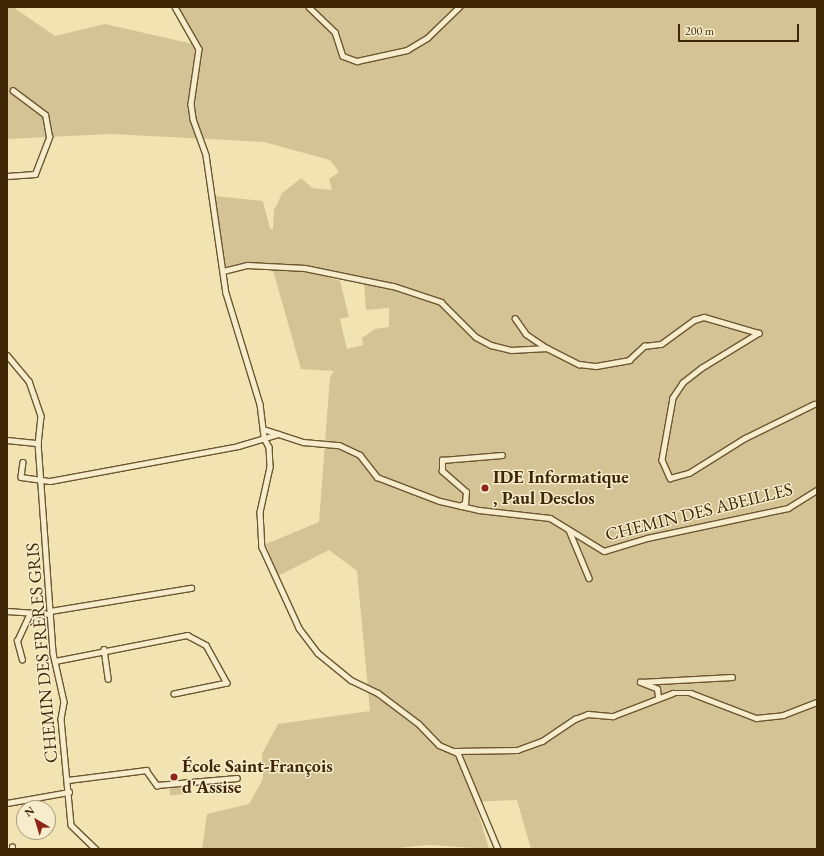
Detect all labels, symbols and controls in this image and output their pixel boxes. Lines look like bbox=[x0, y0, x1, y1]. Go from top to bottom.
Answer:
scale bar bbox=[680, 16, 801, 42]
text: 200 m bbox=[685, 23, 714, 39]
place label: IDE Informatique , Paul Desclos bbox=[493, 467, 629, 510]
street label: CHEMIN DES ABEILLES bbox=[603, 478, 795, 546]
marker: IDE Informatique , Paul Desclos bbox=[480, 483, 490, 493]
street label: CHEMIN DES FRÈRES GRIS bbox=[22, 542, 62, 764]
place label: École Saint-François d'Assise bbox=[182, 756, 333, 798]
marker: École Saint-François d'Assise bbox=[169, 772, 179, 782]
north arrow bbox=[16, 800, 56, 840]
text: N bbox=[21, 803, 37, 820]

